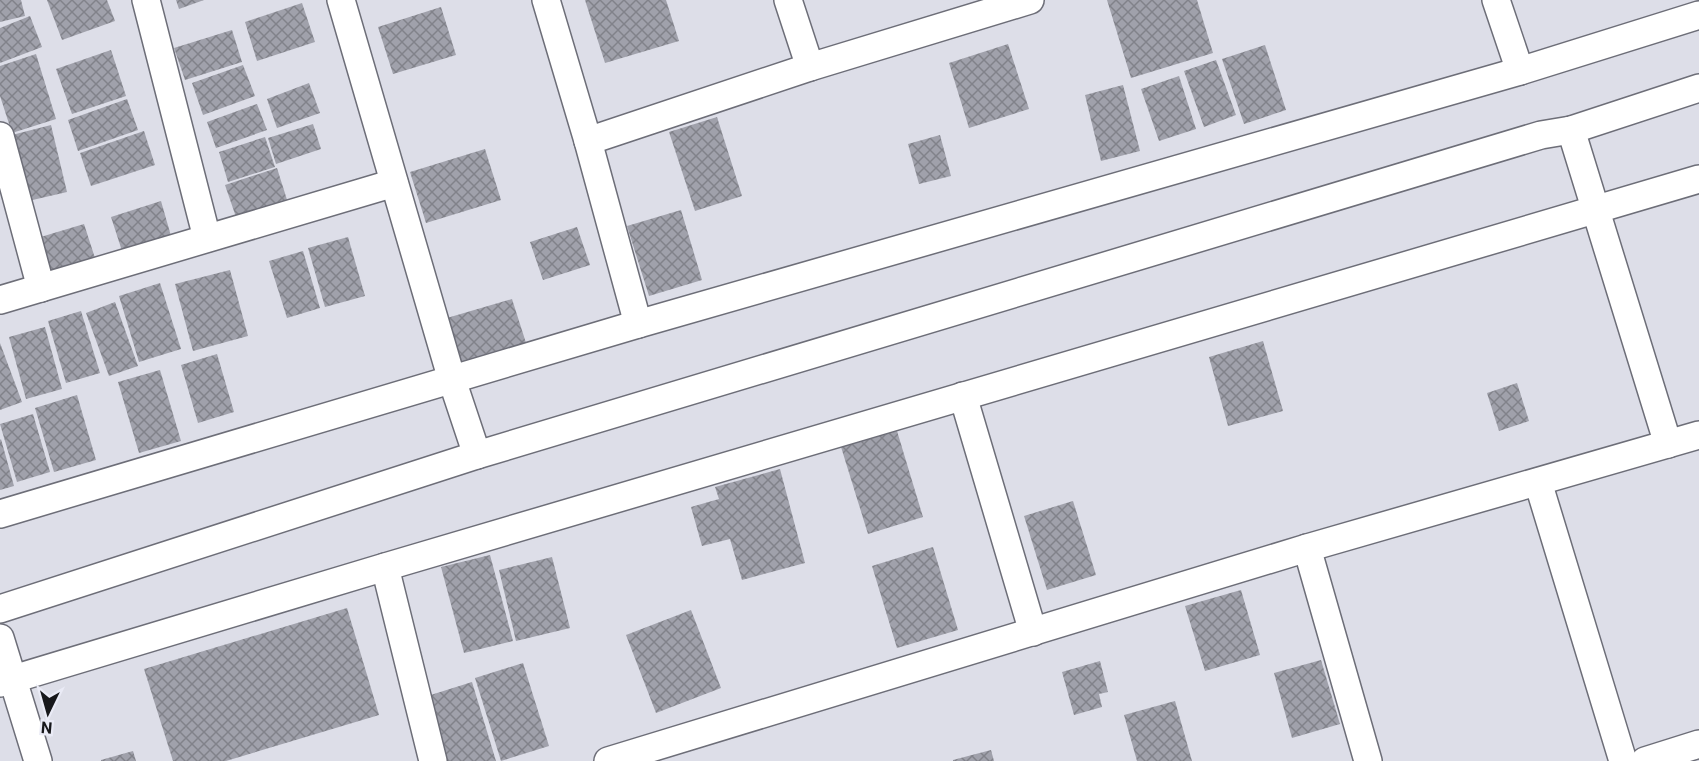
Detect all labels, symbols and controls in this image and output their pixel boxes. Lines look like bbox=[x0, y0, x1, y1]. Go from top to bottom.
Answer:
north arrow bbox=[18, 683, 78, 743]
text: N bbox=[40, 717, 53, 737]

